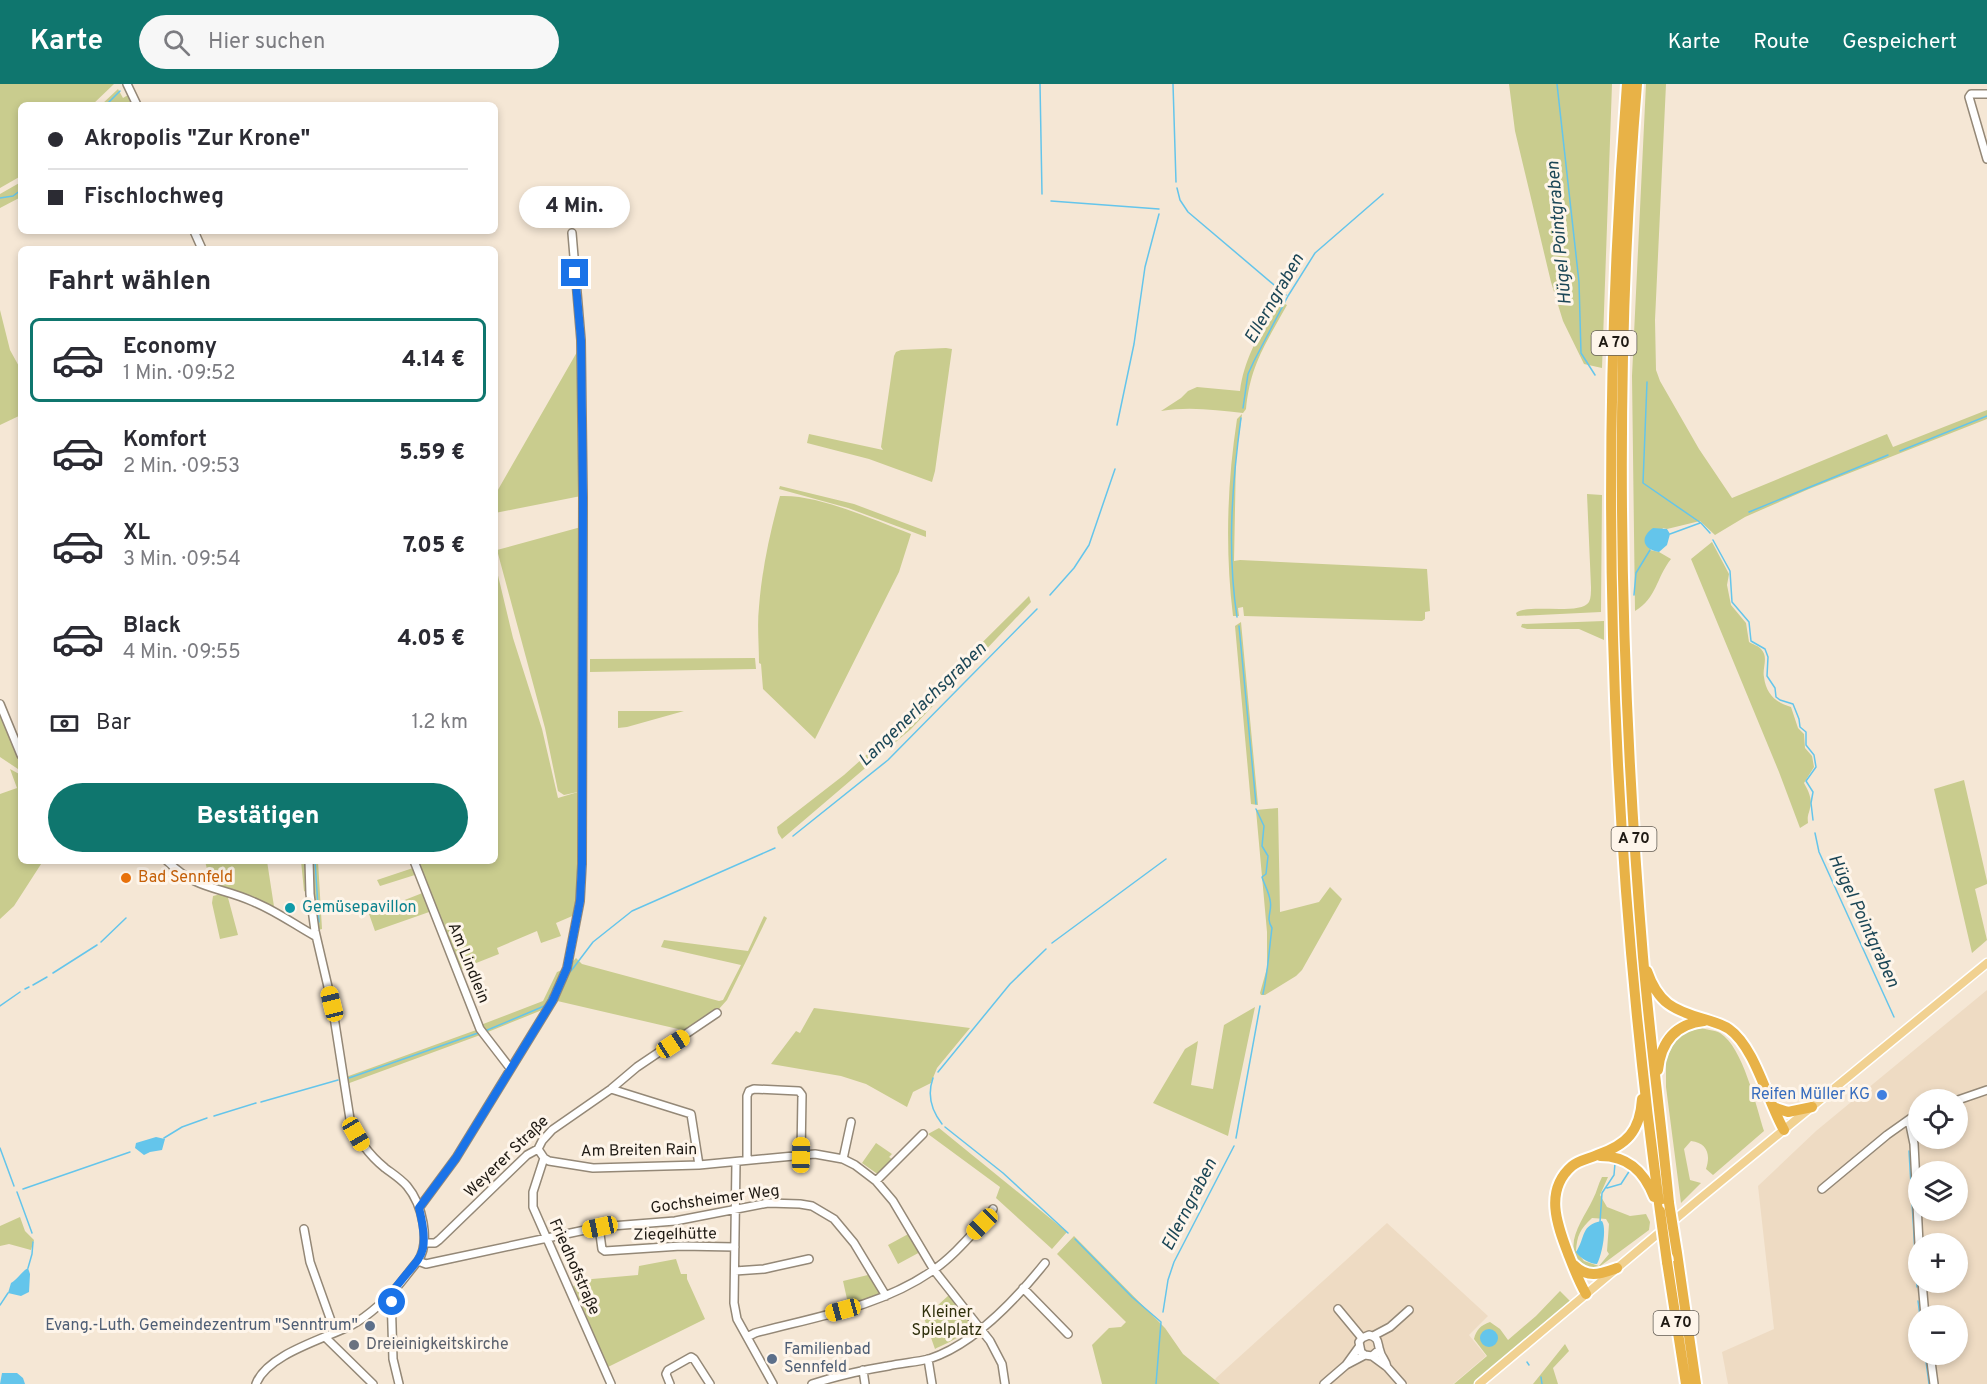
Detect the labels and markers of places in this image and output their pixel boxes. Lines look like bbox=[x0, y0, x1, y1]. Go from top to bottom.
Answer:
place label: Bad Sennfeld bbox=[138, 868, 233, 888]
marker: Bad Sennfeld bbox=[119, 871, 133, 885]
place label: Gemüsepavillon bbox=[302, 898, 417, 918]
marker: Gemüsepavillon bbox=[283, 901, 297, 915]
place label: Reifen Müller KG bbox=[1751, 1085, 1870, 1105]
marker: Reifen Müller KG bbox=[1875, 1088, 1889, 1102]
place label: Evang.-Luth. Gemeindezentrum "Senntrum" bbox=[45, 1316, 358, 1336]
marker: Evang.-Luth. Gemeindezentrum "Senntrum" bbox=[363, 1319, 377, 1333]
place label: Dreieinigkeitskirche bbox=[366, 1335, 509, 1355]
marker: Dreieinigkeitskirche bbox=[347, 1338, 361, 1352]
place label: Familienbad Sennfeld bbox=[784, 1340, 871, 1378]
marker: Familienbad Sennfeld bbox=[765, 1352, 779, 1366]

